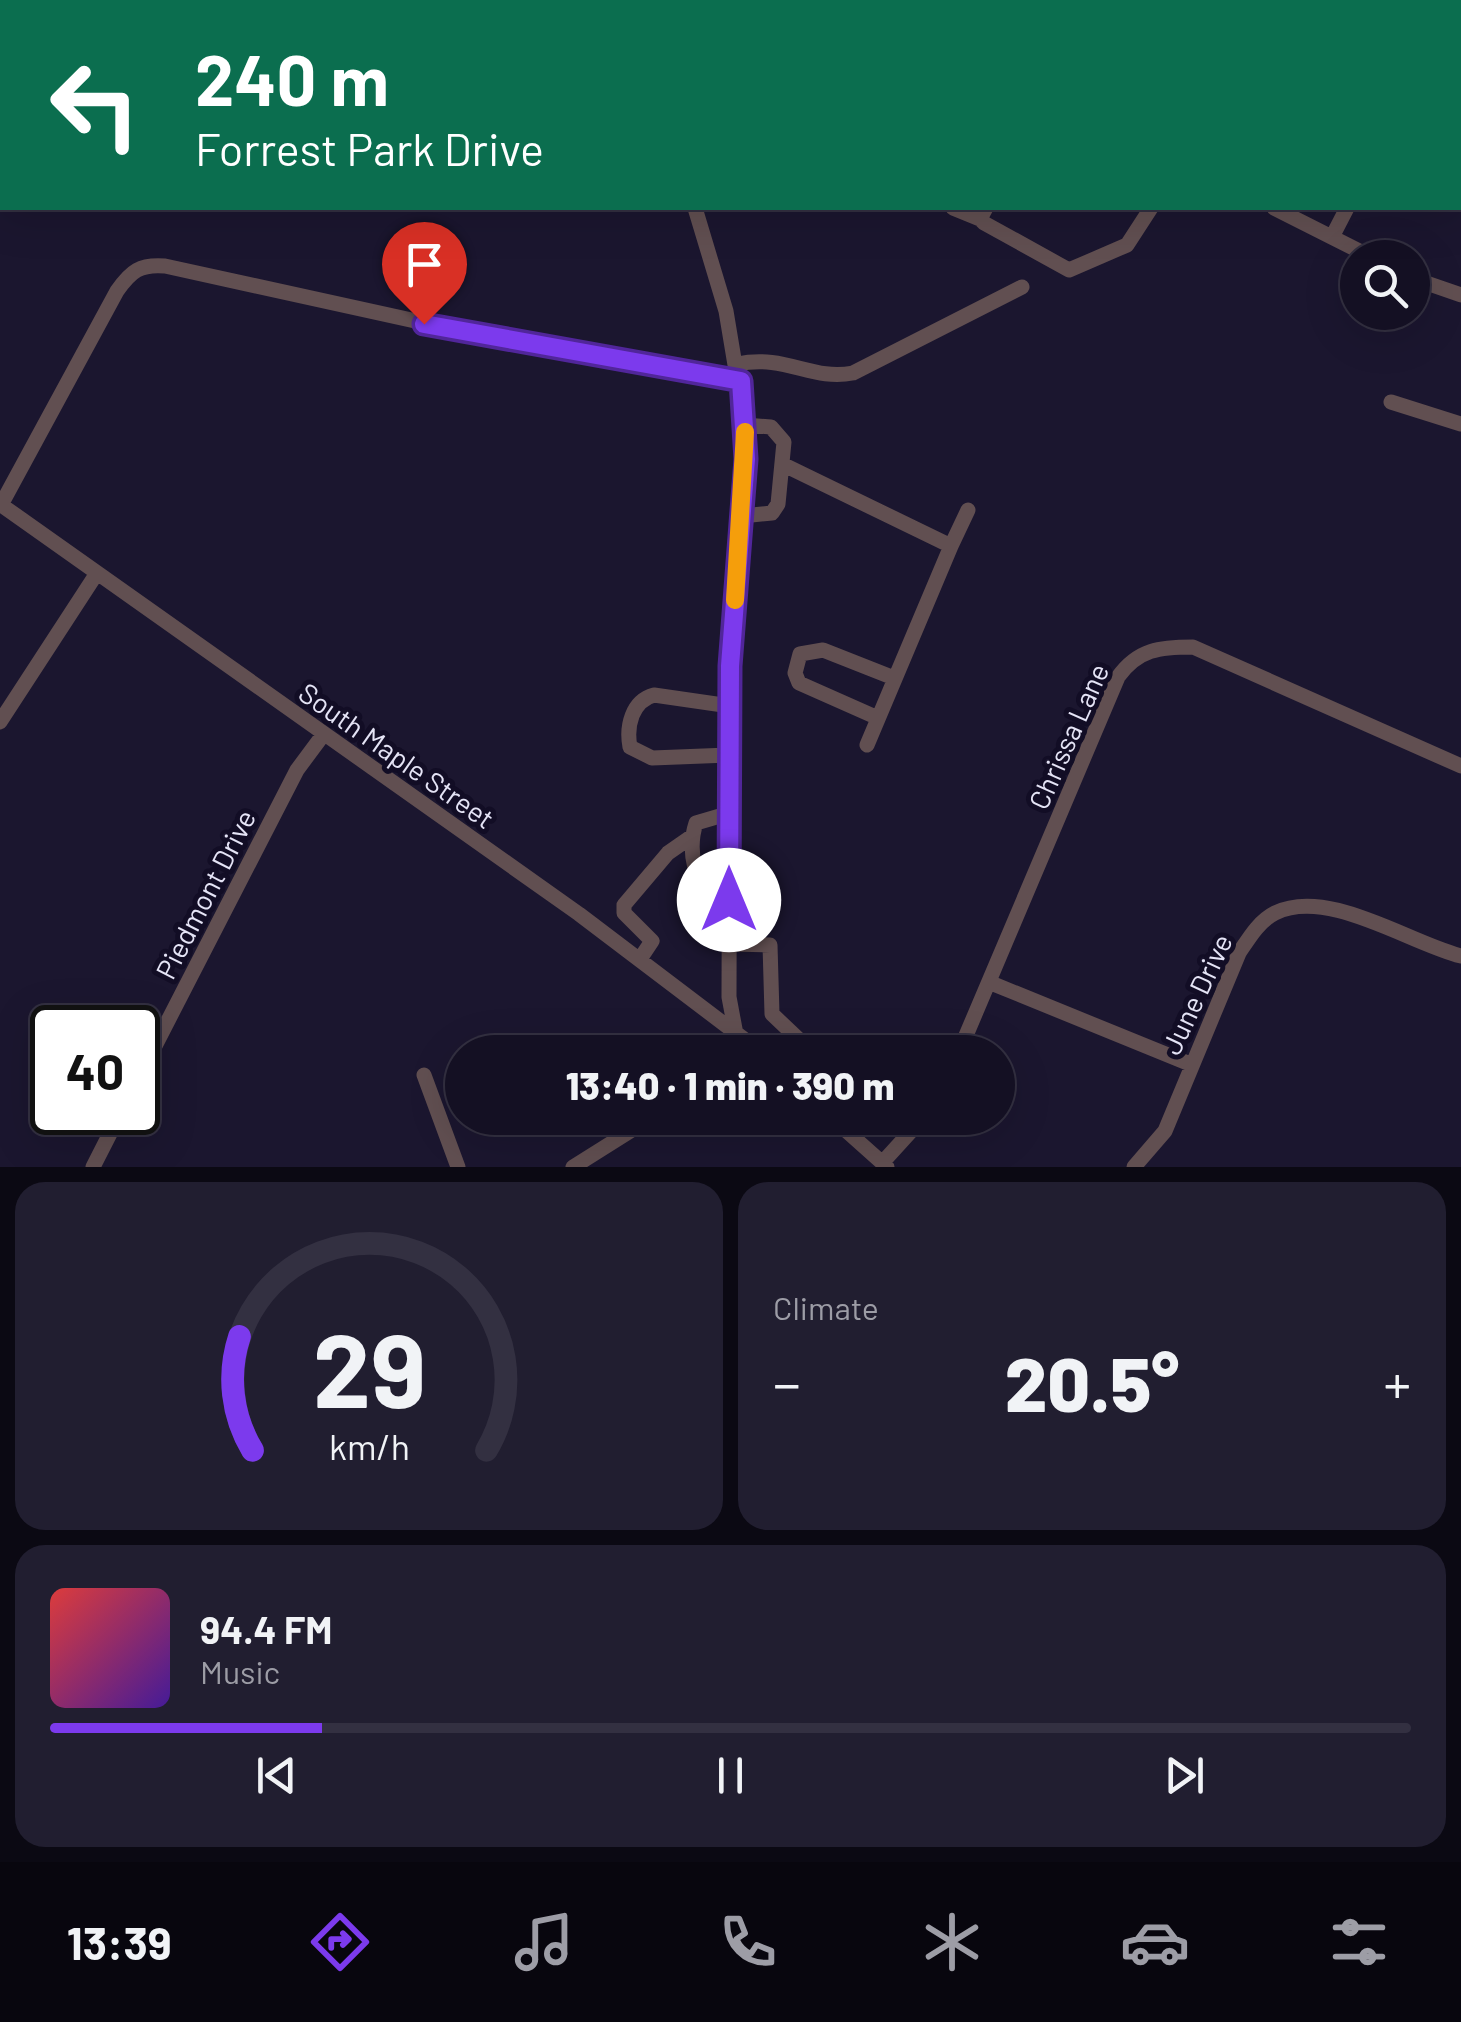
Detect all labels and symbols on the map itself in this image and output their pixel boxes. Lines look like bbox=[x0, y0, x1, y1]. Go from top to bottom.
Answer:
pin bbox=[382, 222, 467, 325]
street label: Chrissa Lane bbox=[1021, 658, 1115, 814]
street label: South Maple Street bbox=[293, 675, 501, 835]
street label: Piedmont Drive bbox=[148, 804, 262, 984]
position arrow bbox=[677, 848, 781, 952]
street label: June Drive bbox=[1153, 928, 1239, 1060]
speed limit sign: 40 bbox=[30, 1005, 160, 1135]

